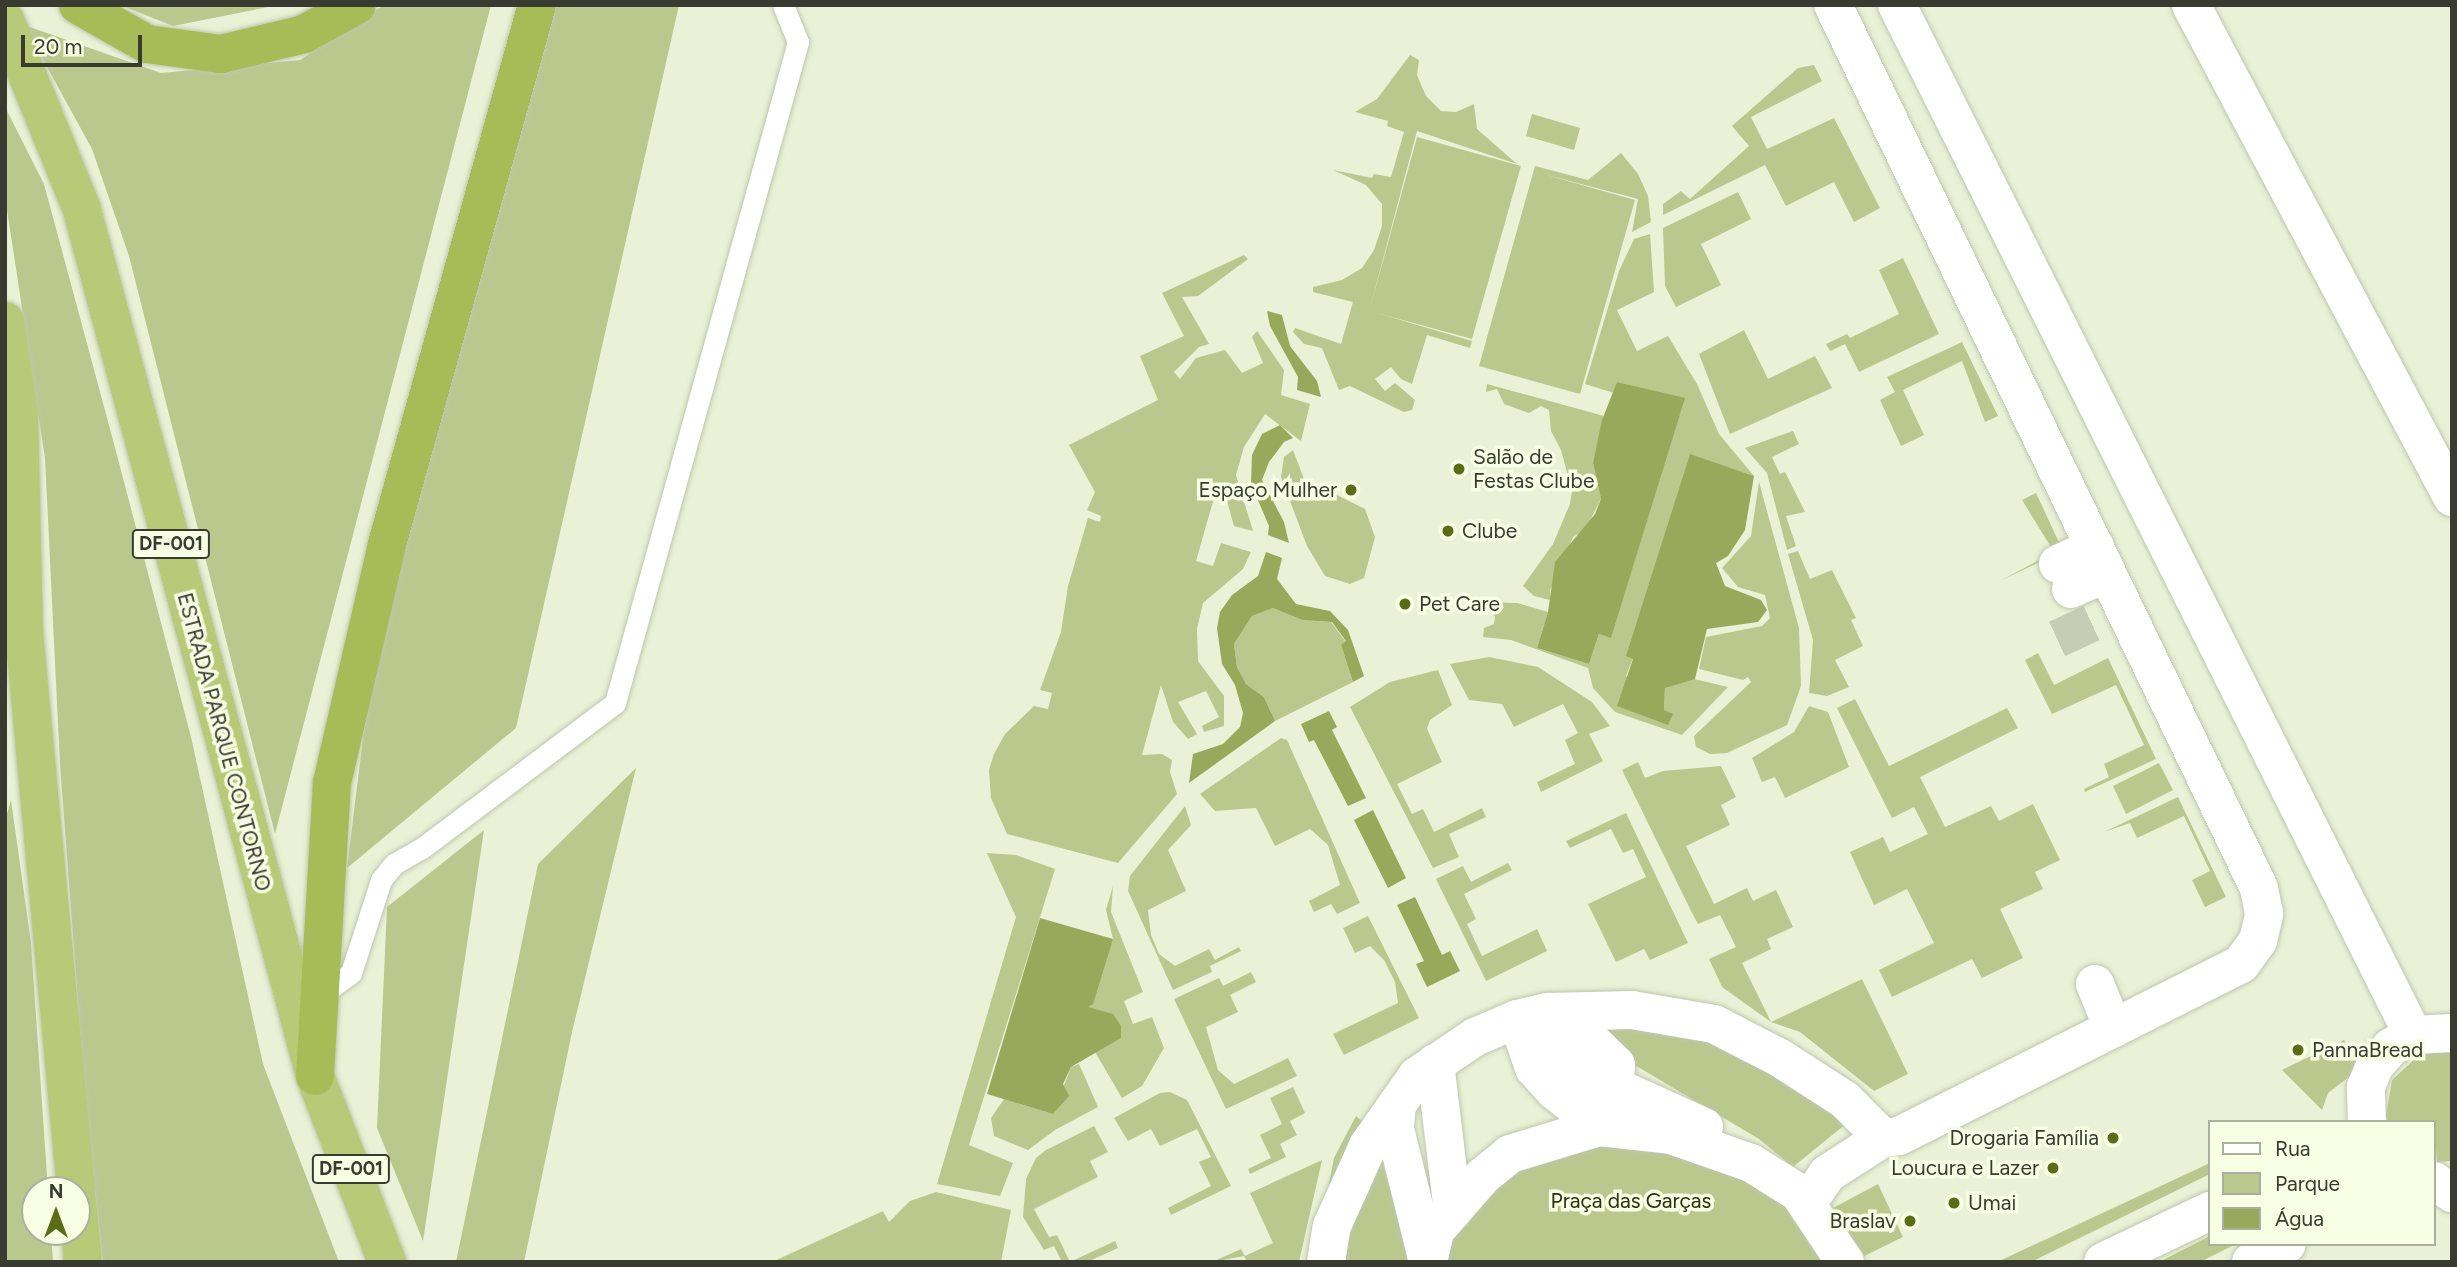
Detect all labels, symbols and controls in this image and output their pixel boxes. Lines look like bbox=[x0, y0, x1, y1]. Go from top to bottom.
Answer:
scale bar bbox=[24, 21, 145, 65]
text: 20 m bbox=[34, 34, 82, 59]
place label: Salão de Festas Clube bbox=[1473, 444, 1594, 494]
marker: Salão de Festas Clube bbox=[1451, 461, 1467, 477]
place label: Espaço Mulher bbox=[1199, 477, 1337, 503]
marker: Espaço Mulher bbox=[1343, 482, 1359, 498]
place label: Clube bbox=[1462, 518, 1517, 544]
marker: Clube bbox=[1440, 523, 1456, 539]
road number: DF-001 bbox=[131, 528, 211, 559]
street label: ESTRADA PARQUE CONTORNO bbox=[172, 590, 276, 894]
place label: Pet Care bbox=[1419, 591, 1500, 617]
marker: Pet Care bbox=[1397, 596, 1413, 612]
place label: PannaBread bbox=[2312, 1037, 2423, 1063]
marker: PannaBread bbox=[2290, 1042, 2306, 1058]
legend bbox=[2208, 1120, 2436, 1246]
place label: Drogaria Família bbox=[1949, 1125, 2099, 1151]
marker: Drogaria Família bbox=[2105, 1130, 2121, 1146]
text: Rua bbox=[2275, 1136, 2311, 1161]
road number: DF-001 bbox=[311, 1154, 391, 1184]
place label: Loucura e Lazer bbox=[1891, 1155, 2039, 1181]
marker: Loucura e Lazer bbox=[2045, 1160, 2061, 1176]
text: Parque bbox=[2275, 1171, 2340, 1196]
north arrow bbox=[21, 1176, 91, 1246]
text: N bbox=[49, 1180, 63, 1203]
park label: Praça das Garças bbox=[1551, 1188, 1711, 1214]
place label: Umai bbox=[1968, 1190, 2016, 1216]
marker: Umai bbox=[1946, 1195, 1962, 1211]
text: Água bbox=[2275, 1206, 2324, 1231]
place label: Braslav bbox=[1829, 1208, 1896, 1234]
marker: Braslav bbox=[1902, 1213, 1918, 1229]

